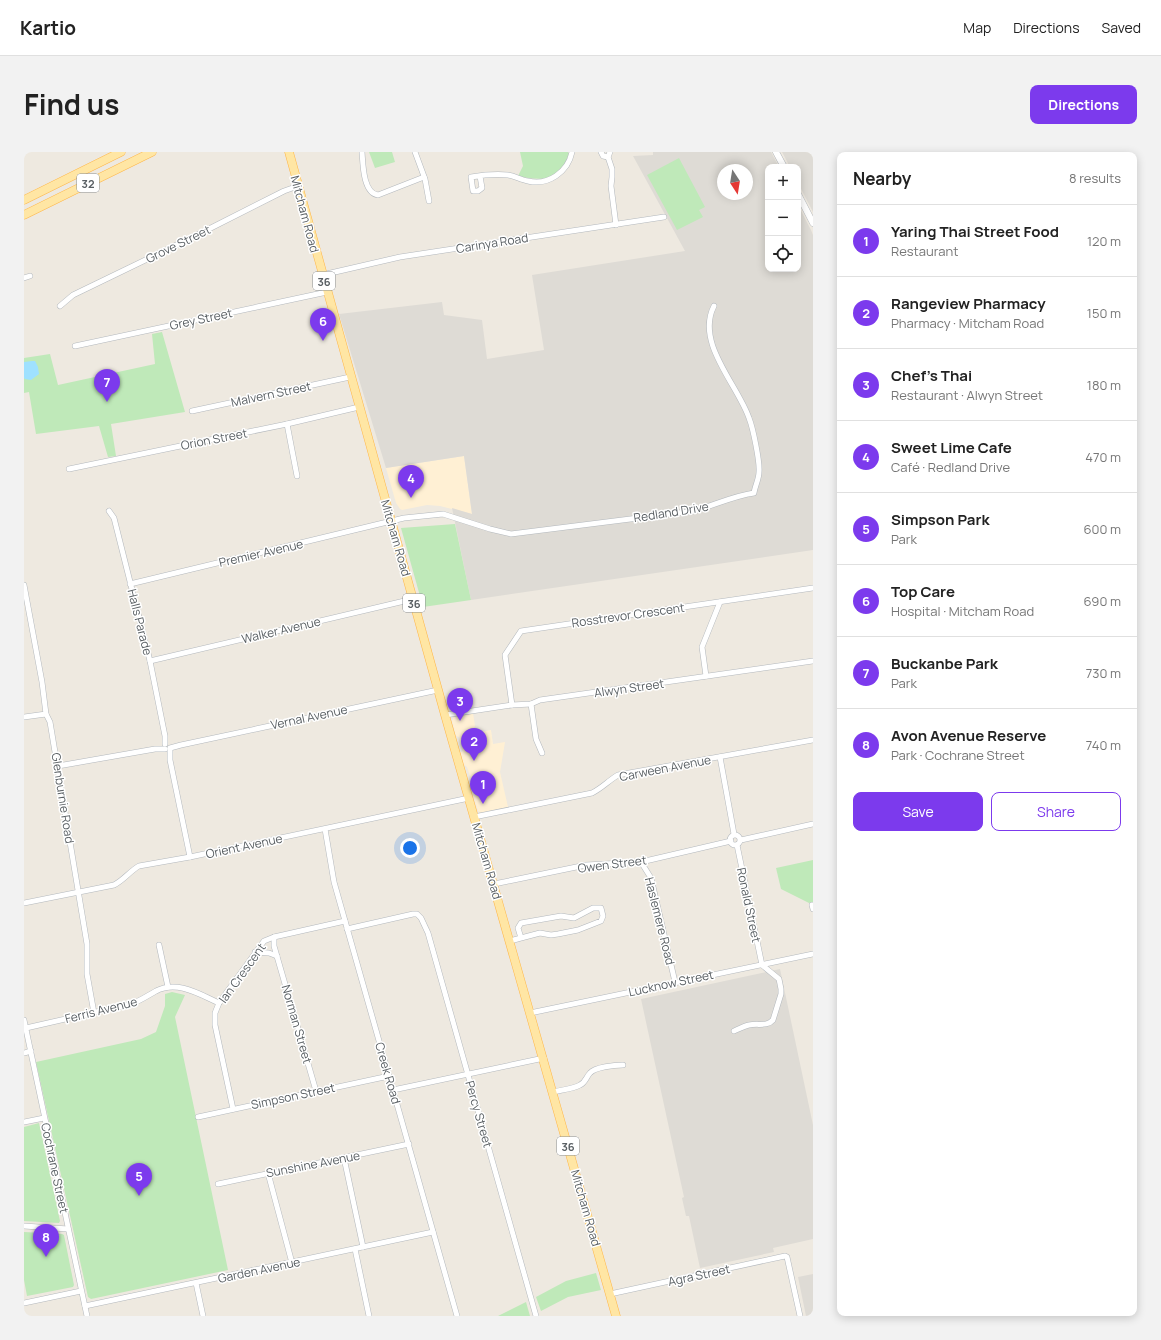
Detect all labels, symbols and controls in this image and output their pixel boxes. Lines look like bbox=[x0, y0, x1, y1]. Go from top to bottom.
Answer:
text: Kartio bbox=[20, 15, 76, 41]
text: Map bbox=[963, 18, 991, 37]
text: Directions bbox=[1013, 18, 1080, 37]
text: Saved bbox=[1102, 18, 1141, 37]
text: Find us bbox=[24, 85, 119, 123]
button: Directions bbox=[1030, 85, 1137, 124]
north arrow bbox=[717, 164, 753, 200]
map controls bbox=[765, 164, 801, 272]
button: + bbox=[765, 164, 801, 200]
text: Nearby bbox=[853, 167, 911, 190]
text: 8 results bbox=[1069, 169, 1121, 187]
road number: 32 bbox=[77, 174, 99, 192]
street label: Mitcham Road bbox=[287, 174, 323, 254]
button: − bbox=[765, 200, 801, 236]
street label: Grove Street bbox=[143, 221, 213, 267]
text: Yaring Thai Street Food bbox=[891, 221, 1059, 242]
street label: Carinya Road bbox=[455, 229, 529, 257]
text: 1 bbox=[863, 232, 869, 250]
text: 120 m bbox=[1087, 232, 1121, 250]
button: locate bbox=[765, 236, 801, 272]
text: Restaurant bbox=[891, 242, 958, 260]
road number: 36 bbox=[313, 272, 335, 290]
text: Rangeview Pharmacy bbox=[891, 293, 1046, 314]
street label: Grey Street bbox=[168, 304, 234, 334]
text: 2 bbox=[862, 304, 870, 322]
text: 150 m bbox=[1087, 304, 1121, 322]
pin: 6 bbox=[310, 308, 336, 341]
text: Pharmacy · Mitcham Road bbox=[891, 314, 1044, 332]
text: Chef's Thai bbox=[891, 365, 972, 386]
pin: 7 bbox=[94, 369, 120, 402]
text: 3 bbox=[862, 376, 870, 394]
text: 180 m bbox=[1087, 376, 1121, 394]
street label: Malvern Street bbox=[229, 377, 313, 411]
text: Restaurant · Alwyn Street bbox=[891, 386, 1043, 404]
street label: Orion Street bbox=[179, 424, 249, 454]
text: Sweet Lime Cafe bbox=[891, 437, 1012, 458]
text: 4 bbox=[862, 448, 870, 466]
text: 470 m bbox=[1085, 448, 1121, 466]
text: Café · Redland Drive bbox=[891, 458, 1010, 476]
pin: 4 bbox=[398, 465, 424, 498]
street label: Mitcham Road bbox=[377, 498, 415, 578]
street label: Redland Drive bbox=[632, 498, 710, 526]
text: Simpson Park bbox=[891, 509, 989, 530]
text: 5 bbox=[862, 520, 870, 538]
text: 600 m bbox=[1083, 520, 1121, 538]
text: Park bbox=[891, 530, 917, 548]
street label: Premier Avenue bbox=[217, 535, 305, 571]
text: Top Care bbox=[891, 581, 955, 602]
street label: Halls Parade bbox=[124, 587, 156, 657]
text: 6 bbox=[862, 592, 870, 610]
text: 690 m bbox=[1083, 592, 1121, 610]
road number: 36 bbox=[403, 594, 425, 612]
street label: Rosstrevor Crescent bbox=[570, 599, 686, 631]
text: Hospital · Mitcham Road bbox=[891, 602, 1034, 620]
street label: Walker Avenue bbox=[240, 613, 322, 647]
text: Buckanbe Park bbox=[891, 653, 998, 674]
text: 7 bbox=[863, 664, 869, 682]
text: 730 m bbox=[1086, 664, 1121, 682]
text: Park bbox=[891, 674, 917, 692]
street label: Alwyn Street bbox=[593, 675, 665, 701]
pin: 3 bbox=[447, 688, 473, 721]
street label: Vernal Avenue bbox=[269, 701, 349, 733]
text: Avon Avenue Reserve bbox=[891, 725, 1046, 746]
pin: 2 bbox=[461, 728, 487, 761]
text: 8 bbox=[862, 736, 870, 754]
text: 740 m bbox=[1086, 736, 1121, 754]
text: Park · Cochrane Street bbox=[891, 746, 1025, 764]
street label: Glenburnie Road bbox=[47, 751, 79, 845]
street label: Carween Avenue bbox=[618, 751, 712, 785]
pin: 1 bbox=[470, 771, 496, 804]
button: Save bbox=[853, 792, 983, 831]
button: Share bbox=[991, 792, 1121, 831]
street label: Mitcham Road bbox=[468, 821, 506, 901]
street label: Orient Avenue bbox=[204, 830, 284, 862]
your location bbox=[400, 838, 420, 858]
street label: Owen Street bbox=[577, 851, 648, 877]
street label: Ronald Street bbox=[733, 866, 765, 944]
street label: Haslemere Road bbox=[641, 875, 679, 967]
street label: Ian Crescent bbox=[214, 939, 270, 1006]
street label: Lucknow Street bbox=[627, 966, 715, 1000]
street label: Norman Street bbox=[278, 983, 316, 1066]
street label: Ferris Avenue bbox=[63, 993, 139, 1027]
street label: Creek Road bbox=[371, 1040, 405, 1106]
street label: Simpson Street bbox=[249, 1079, 337, 1113]
street label: Percy Street bbox=[461, 1079, 497, 1150]
street label: Cochrane Street bbox=[37, 1121, 73, 1215]
road number: 36 bbox=[557, 1137, 579, 1155]
street label: Sunshine Avenue bbox=[265, 1147, 361, 1181]
pin: 5 bbox=[126, 1163, 152, 1196]
street label: Mitcham Road bbox=[567, 1168, 605, 1248]
pin: 8 bbox=[33, 1224, 59, 1257]
street label: Garden Avenue bbox=[216, 1253, 302, 1287]
street label: Agra Street bbox=[666, 1260, 732, 1290]

